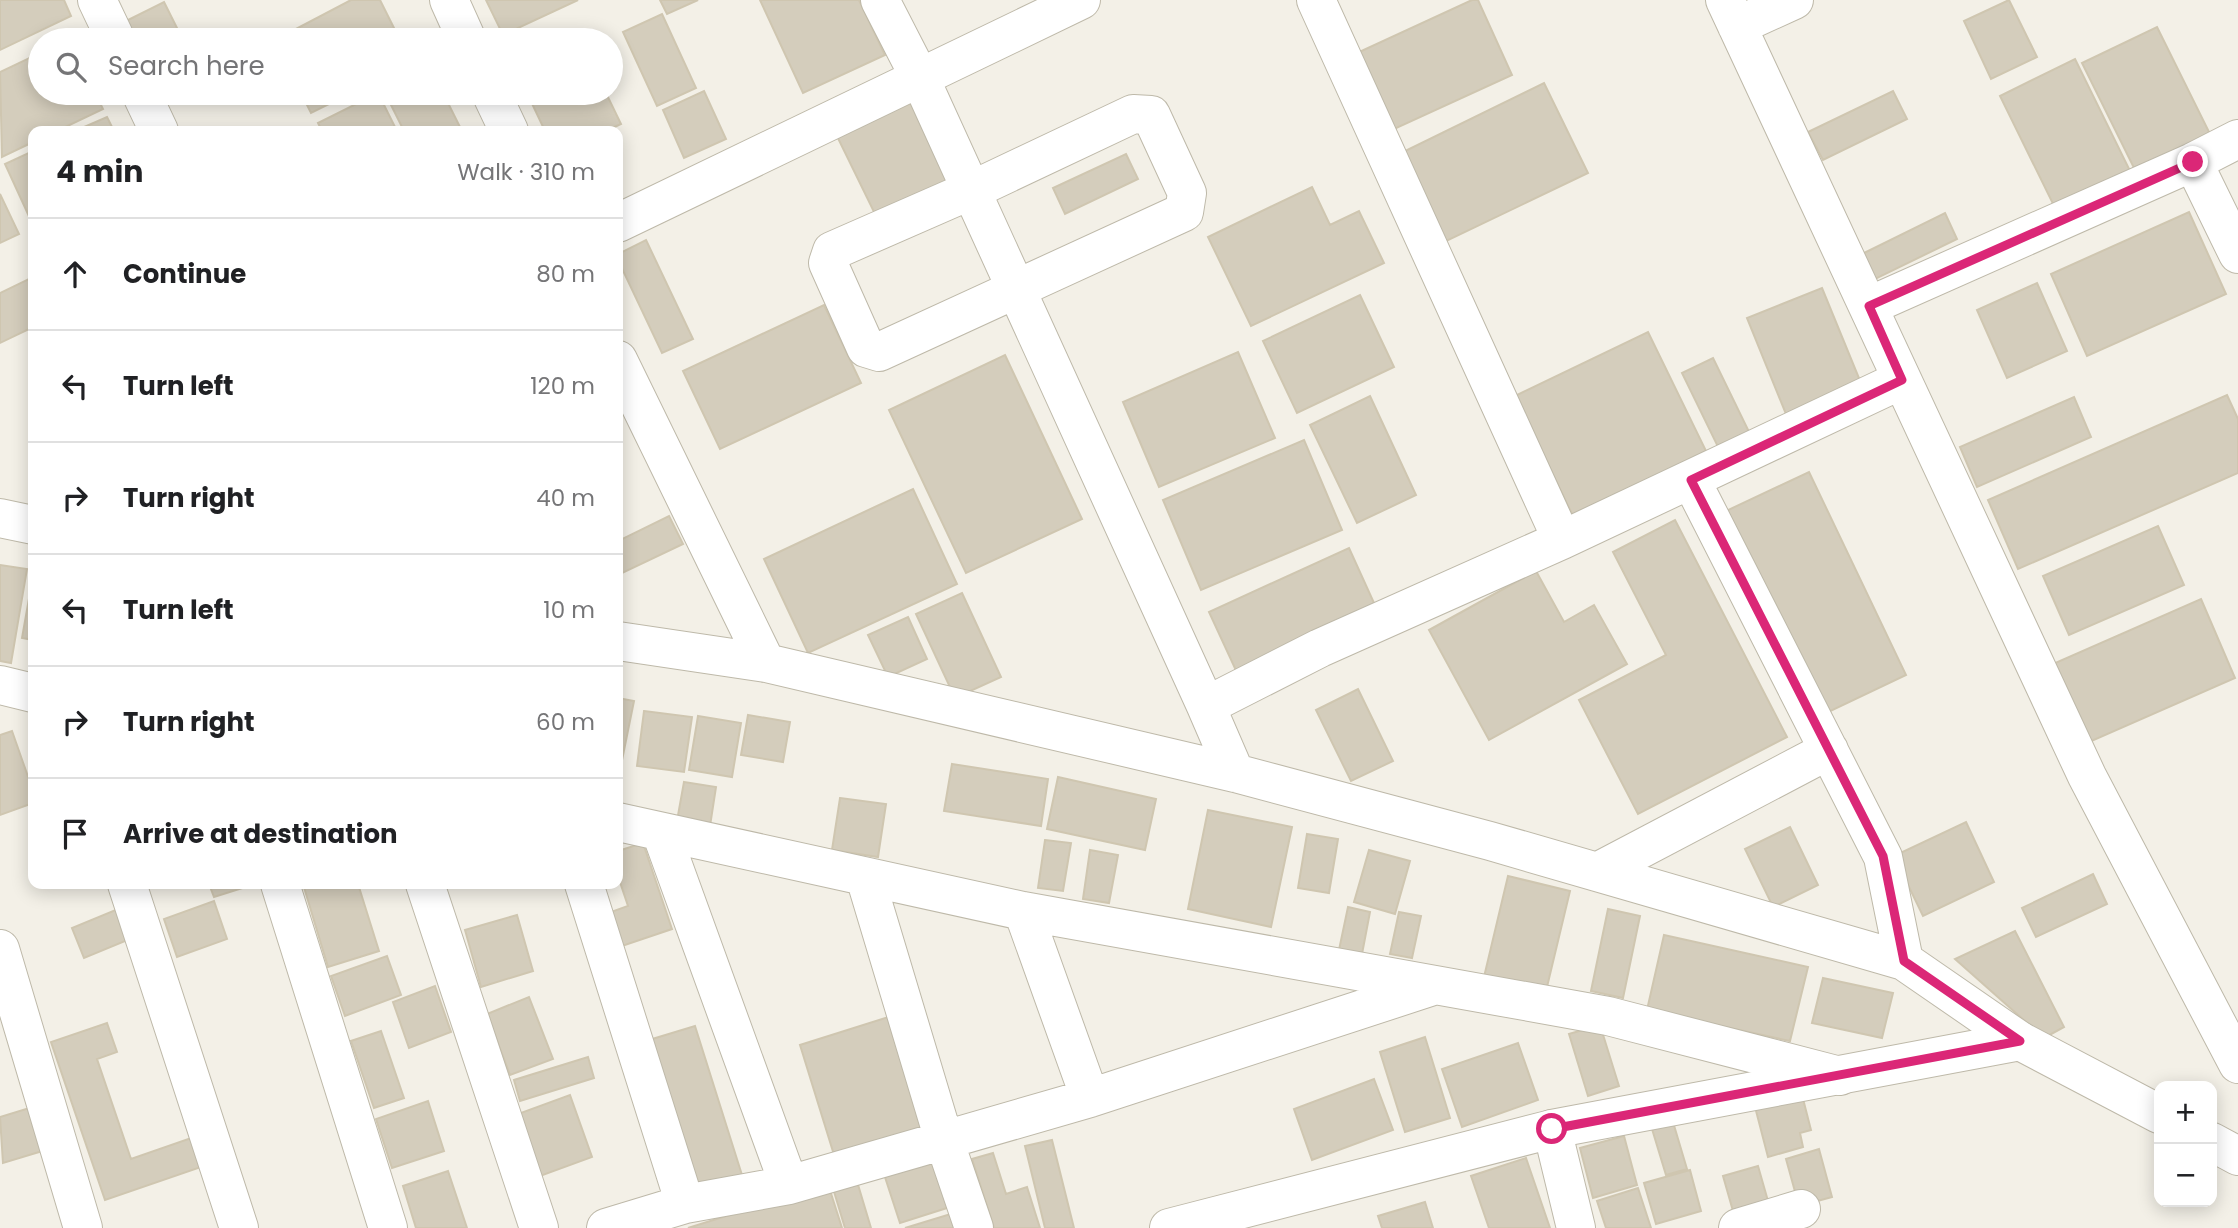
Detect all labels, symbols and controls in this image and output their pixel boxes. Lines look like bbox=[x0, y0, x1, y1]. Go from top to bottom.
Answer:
search box bbox=[28, 28, 623, 105]
icon: search bbox=[52, 48, 90, 86]
text: Search here bbox=[108, 48, 265, 84]
route end bbox=[2177, 146, 2208, 177]
text: 4 min bbox=[56, 150, 144, 193]
text: Walk · 310 m bbox=[457, 156, 595, 188]
icon: ahead bbox=[56, 255, 94, 293]
text: Continue bbox=[123, 256, 246, 292]
text: 80 m bbox=[536, 258, 595, 290]
icon: left bbox=[56, 367, 94, 405]
text: Turn left bbox=[123, 368, 234, 404]
text: 120 m bbox=[530, 370, 595, 402]
icon: right bbox=[56, 479, 94, 517]
text: Turn right bbox=[123, 480, 255, 516]
text: 40 m bbox=[536, 482, 595, 514]
icon: left bbox=[56, 591, 94, 629]
text: Turn left bbox=[123, 592, 234, 628]
text: 10 m bbox=[543, 594, 595, 626]
icon: right bbox=[56, 703, 94, 741]
text: Turn right bbox=[123, 704, 255, 740]
text: 60 m bbox=[536, 706, 595, 738]
icon: arrive bbox=[56, 815, 94, 853]
text: Arrive at destination bbox=[123, 816, 398, 852]
map controls bbox=[2154, 1081, 2217, 1207]
button: + bbox=[2154, 1081, 2217, 1144]
route start bbox=[1536, 1113, 1567, 1144]
button: − bbox=[2154, 1144, 2217, 1207]

